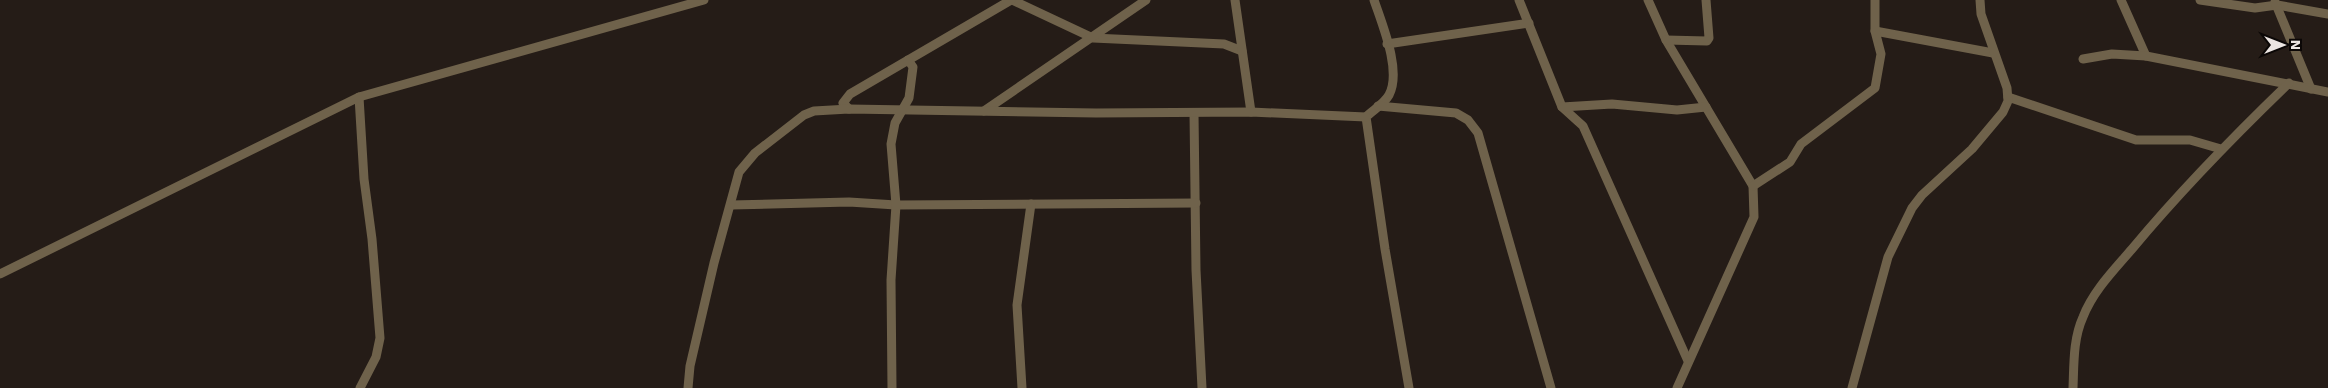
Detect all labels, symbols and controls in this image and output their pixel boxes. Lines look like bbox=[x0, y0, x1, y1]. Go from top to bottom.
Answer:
north arrow bbox=[2258, 20, 2308, 70]
text: N bbox=[2288, 40, 2304, 50]

